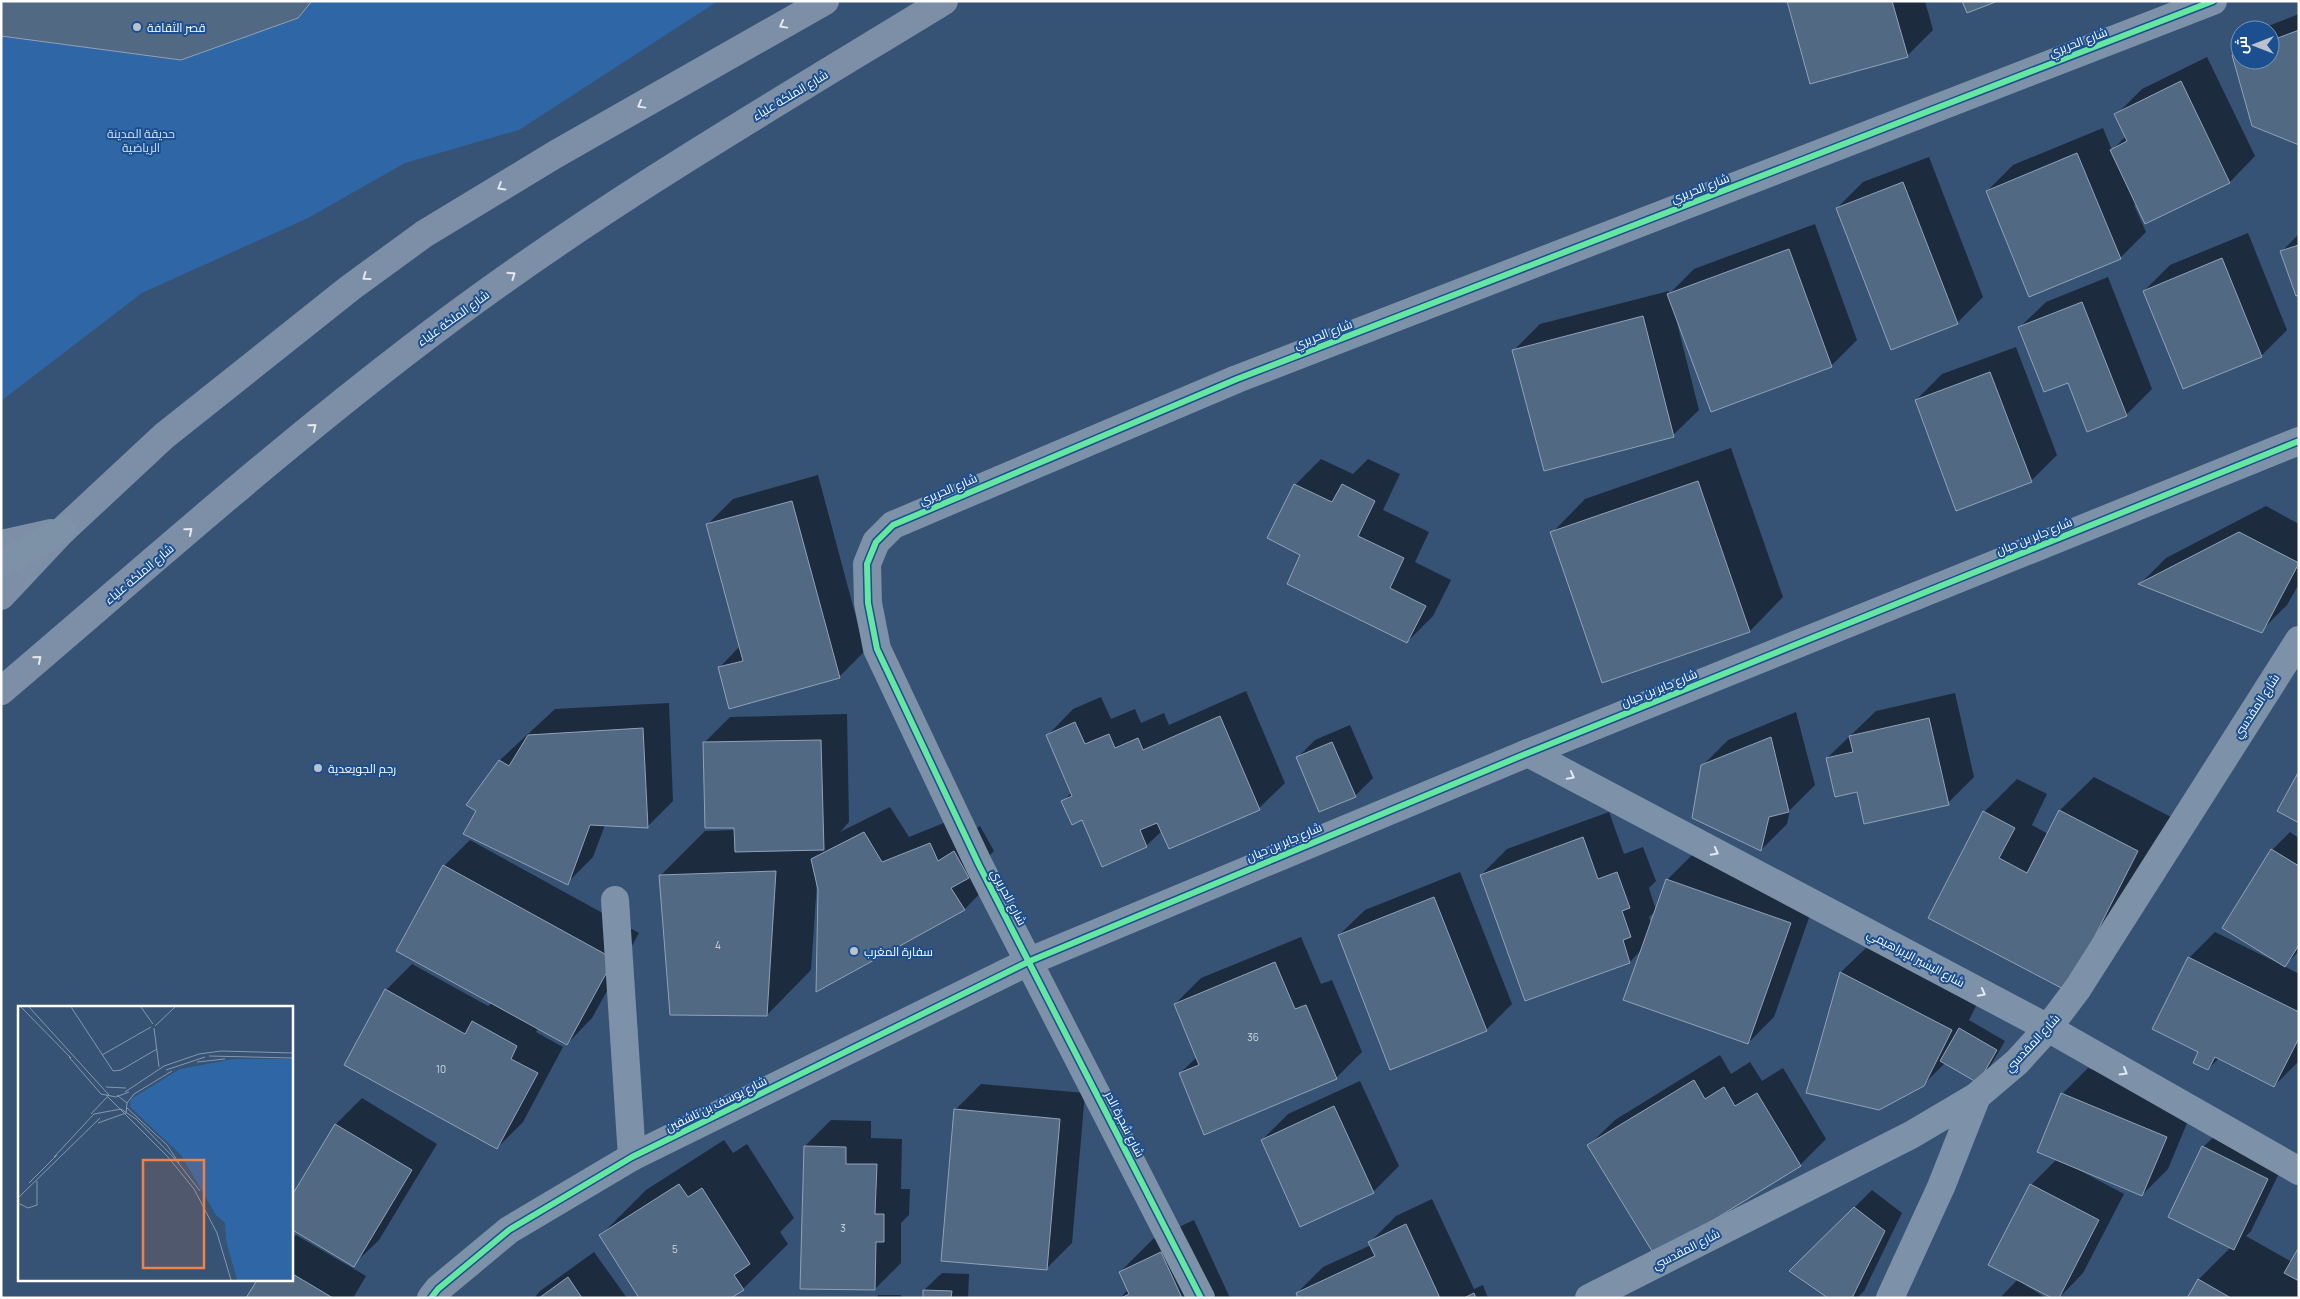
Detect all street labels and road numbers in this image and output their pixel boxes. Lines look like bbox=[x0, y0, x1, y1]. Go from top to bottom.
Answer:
street label: شارع الحريري bbox=[2046, 23, 2111, 63]
street label: شارع الملكة علياء bbox=[749, 66, 831, 124]
street label: شارع الحريري bbox=[1668, 169, 1733, 209]
street label: شارع الملكة علياء bbox=[413, 286, 493, 350]
street label: شارع الحريري bbox=[1291, 315, 1356, 355]
street label: شارع الحريري bbox=[916, 469, 980, 511]
street label: شارع جابر بن حيان bbox=[1993, 513, 2075, 559]
street label: شارع الملكة علياء bbox=[101, 540, 177, 608]
street label: شارع جابر بن حيان bbox=[1618, 665, 1700, 711]
street label: شارع المقدسي bbox=[2229, 670, 2285, 743]
street label: شارع جابر بن حيان bbox=[1244, 818, 1325, 866]
street label: شارع الحريري bbox=[985, 866, 1031, 929]
street label: شارع البشير الإبراهيمي bbox=[1863, 925, 1968, 993]
street label: شارع المقدسي bbox=[2001, 1010, 2065, 1077]
street label: شارع يوسف بن تاشفين bbox=[662, 1072, 770, 1136]
street label: شارع شجرة الدر bbox=[1101, 1087, 1149, 1160]
street label: شارع المقدسي bbox=[1649, 1225, 1724, 1275]

